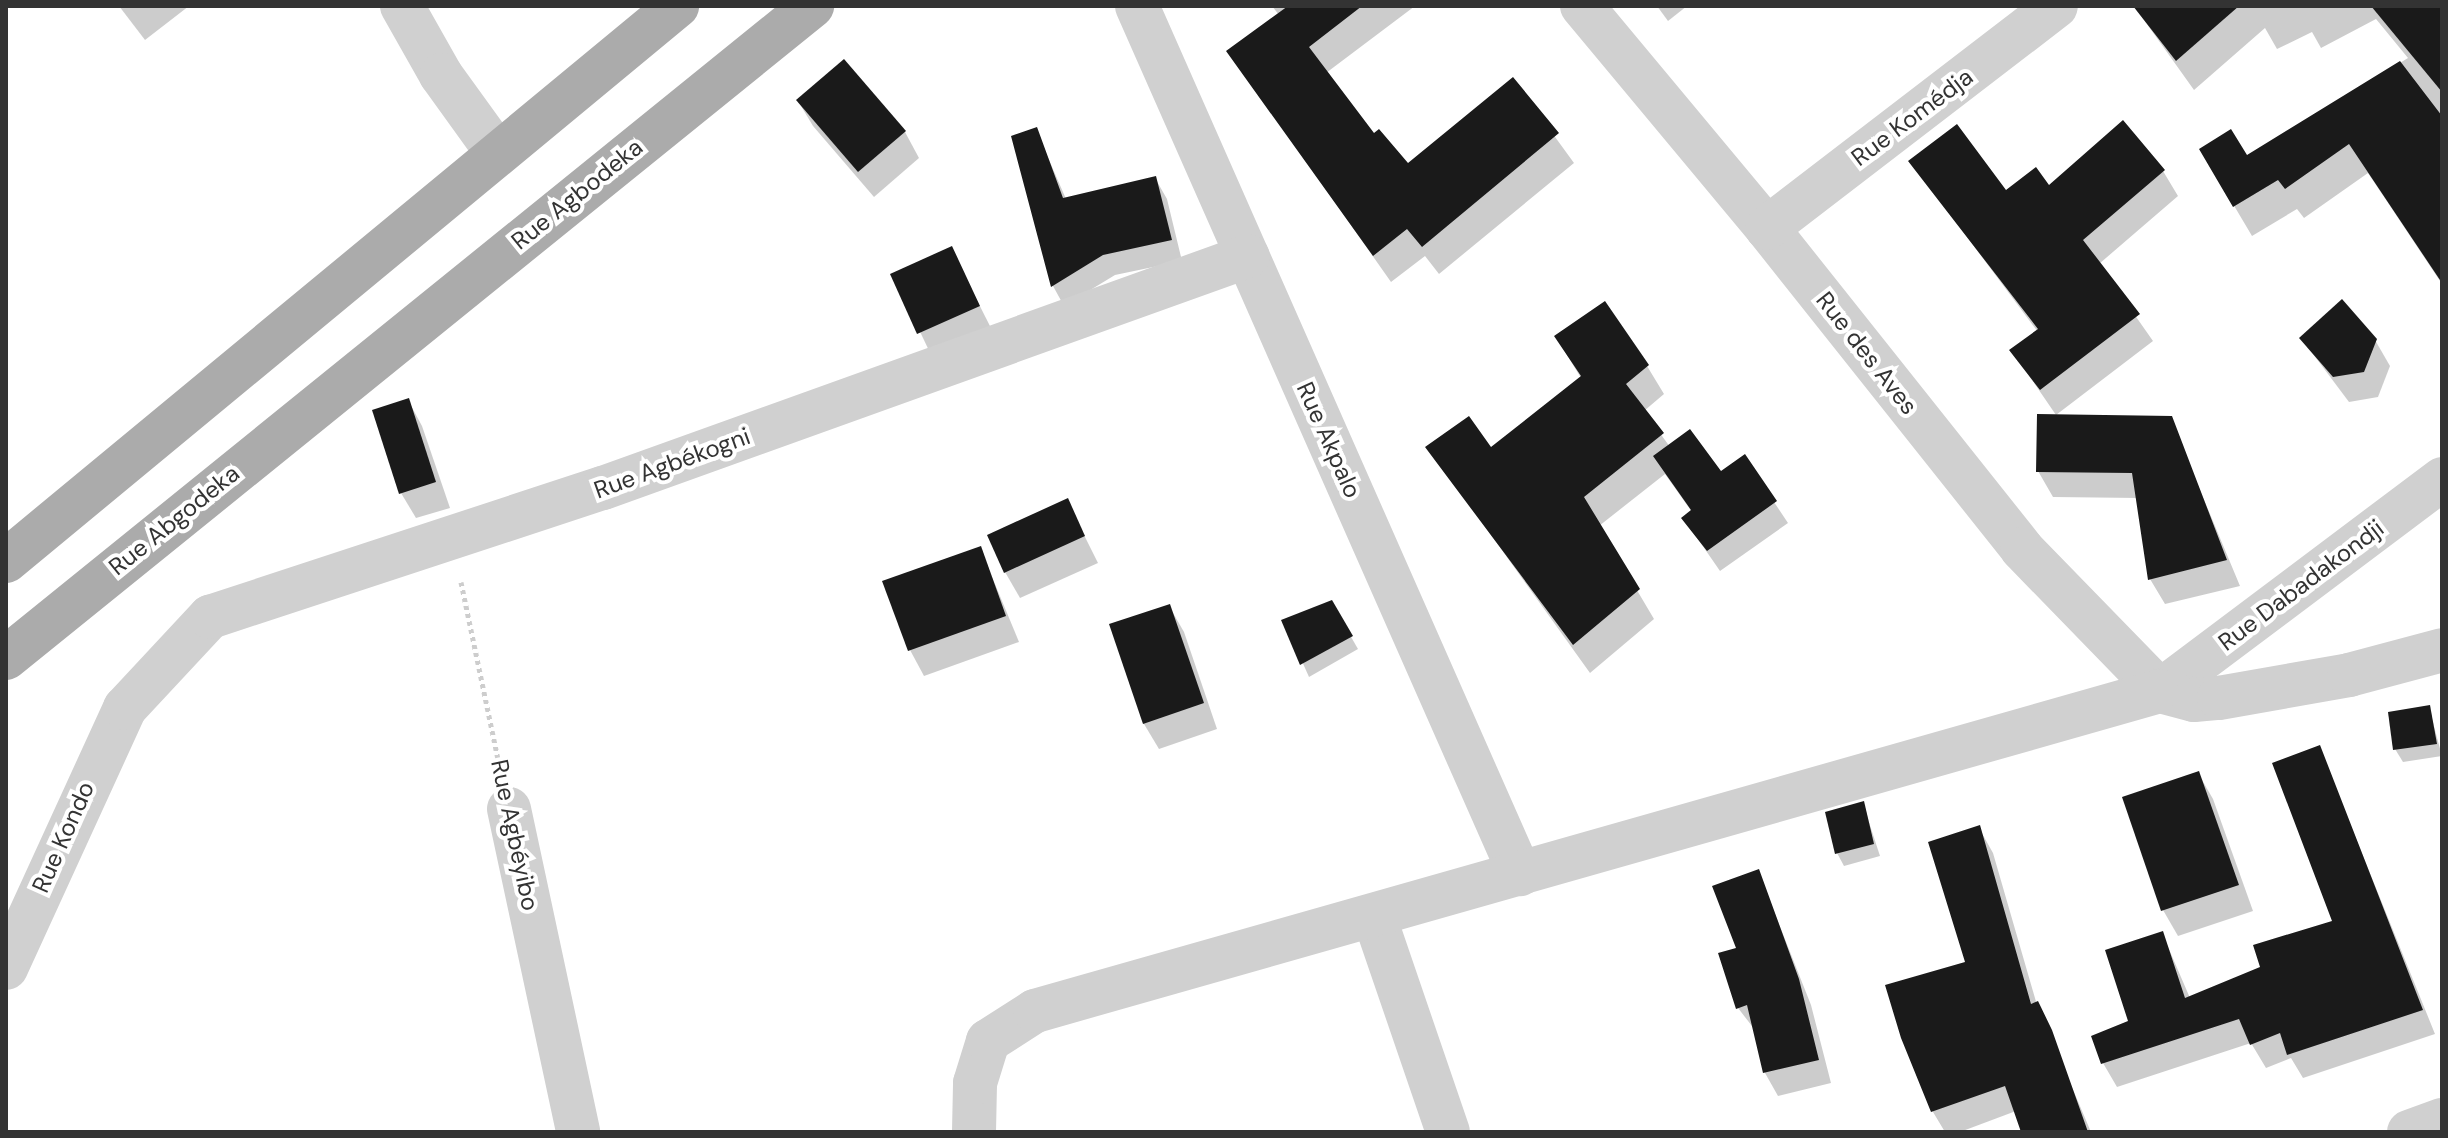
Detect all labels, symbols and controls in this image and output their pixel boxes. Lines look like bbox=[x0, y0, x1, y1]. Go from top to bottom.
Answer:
street label: Rue Komédja bbox=[1846, 62, 1978, 172]
street label: Rue Agbodeka bbox=[506, 132, 648, 256]
street label: Rue des Aves bbox=[1810, 286, 1924, 420]
street label: Rue Akpalo bbox=[1291, 378, 1367, 502]
street label: Rue Agbékogni bbox=[590, 421, 754, 505]
street label: Rue Abgodeka bbox=[103, 459, 245, 581]
street label: Rue Dabadakondji bbox=[2213, 513, 2389, 657]
street label: Rue Agbéyibo bbox=[485, 757, 545, 913]
street label: Rue Kondo bbox=[26, 777, 100, 897]

